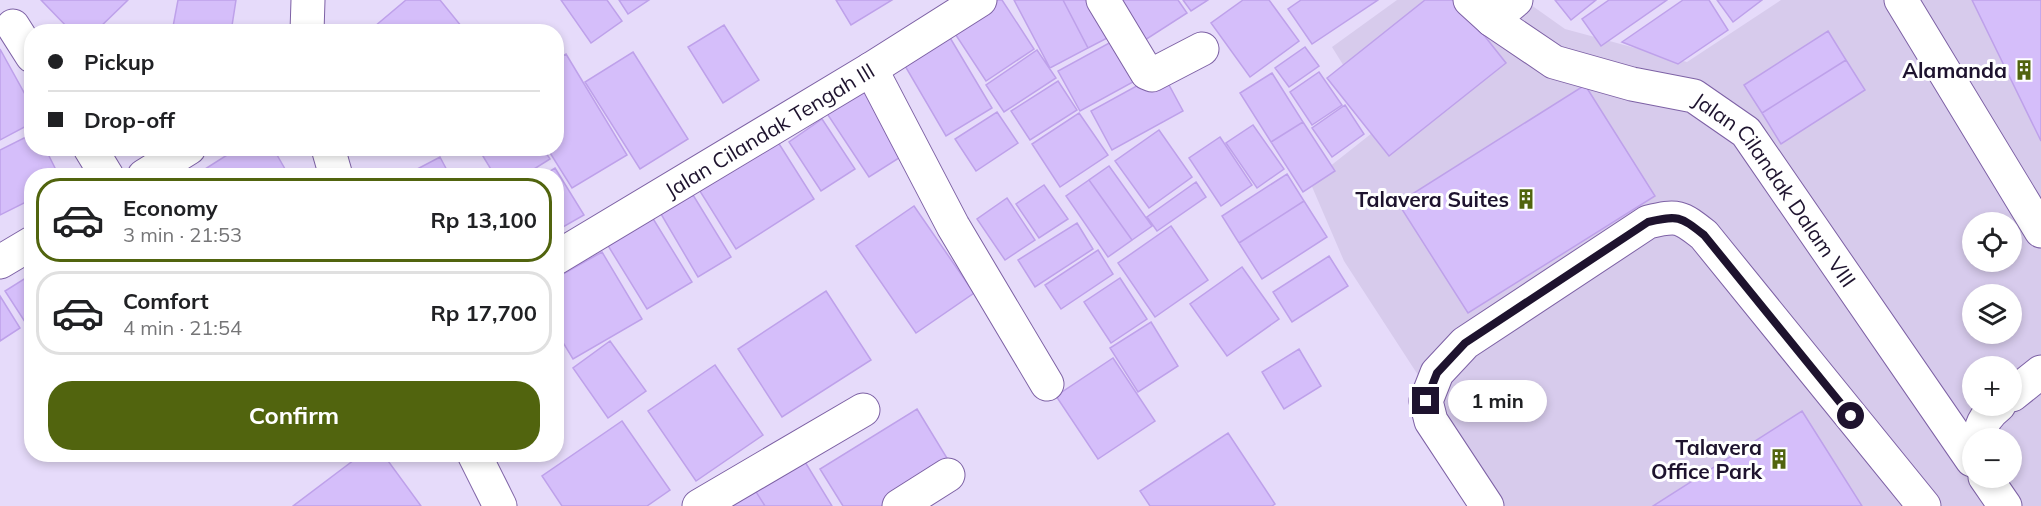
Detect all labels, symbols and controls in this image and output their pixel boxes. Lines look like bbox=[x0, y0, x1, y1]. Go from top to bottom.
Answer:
text: Pickup bbox=[84, 48, 154, 76]
street label: Jalan Cilandak Tengah III bbox=[660, 57, 879, 203]
place label: Alamanda bbox=[1902, 57, 2007, 83]
building icon: Alamanda bbox=[2012, 58, 2036, 82]
street label: Jalan Cilandak Dalam VIII bbox=[1688, 86, 1862, 292]
text: Drop-off bbox=[84, 106, 175, 134]
place label: Talavera Suites bbox=[1355, 186, 1509, 212]
building icon: Talavera Suites bbox=[1514, 187, 1538, 211]
icon: car bbox=[51, 193, 105, 247]
text: Economy bbox=[123, 194, 218, 222]
text: Rp 13,100 bbox=[430, 206, 537, 234]
map controls bbox=[1962, 212, 2022, 488]
button: locate bbox=[1962, 212, 2022, 272]
text: 3 min · 21:53 bbox=[123, 222, 242, 247]
button: layers bbox=[1962, 284, 2022, 344]
icon: car bbox=[51, 286, 105, 340]
text: Comfort bbox=[123, 287, 209, 315]
text: Rp 17,700 bbox=[430, 299, 537, 327]
text: 4 min · 21:54 bbox=[123, 315, 242, 340]
button: + bbox=[1962, 356, 2022, 416]
callout: 1 min bbox=[1447, 380, 1546, 422]
button: Confirm bbox=[48, 381, 540, 450]
route end bbox=[1412, 387, 1439, 414]
text: 1 min bbox=[1471, 388, 1524, 413]
route start bbox=[1837, 402, 1864, 429]
button: − bbox=[1962, 428, 2022, 488]
place label: Talavera Office Park bbox=[1651, 434, 1762, 484]
building icon: Talavera Office Park bbox=[1767, 447, 1791, 471]

